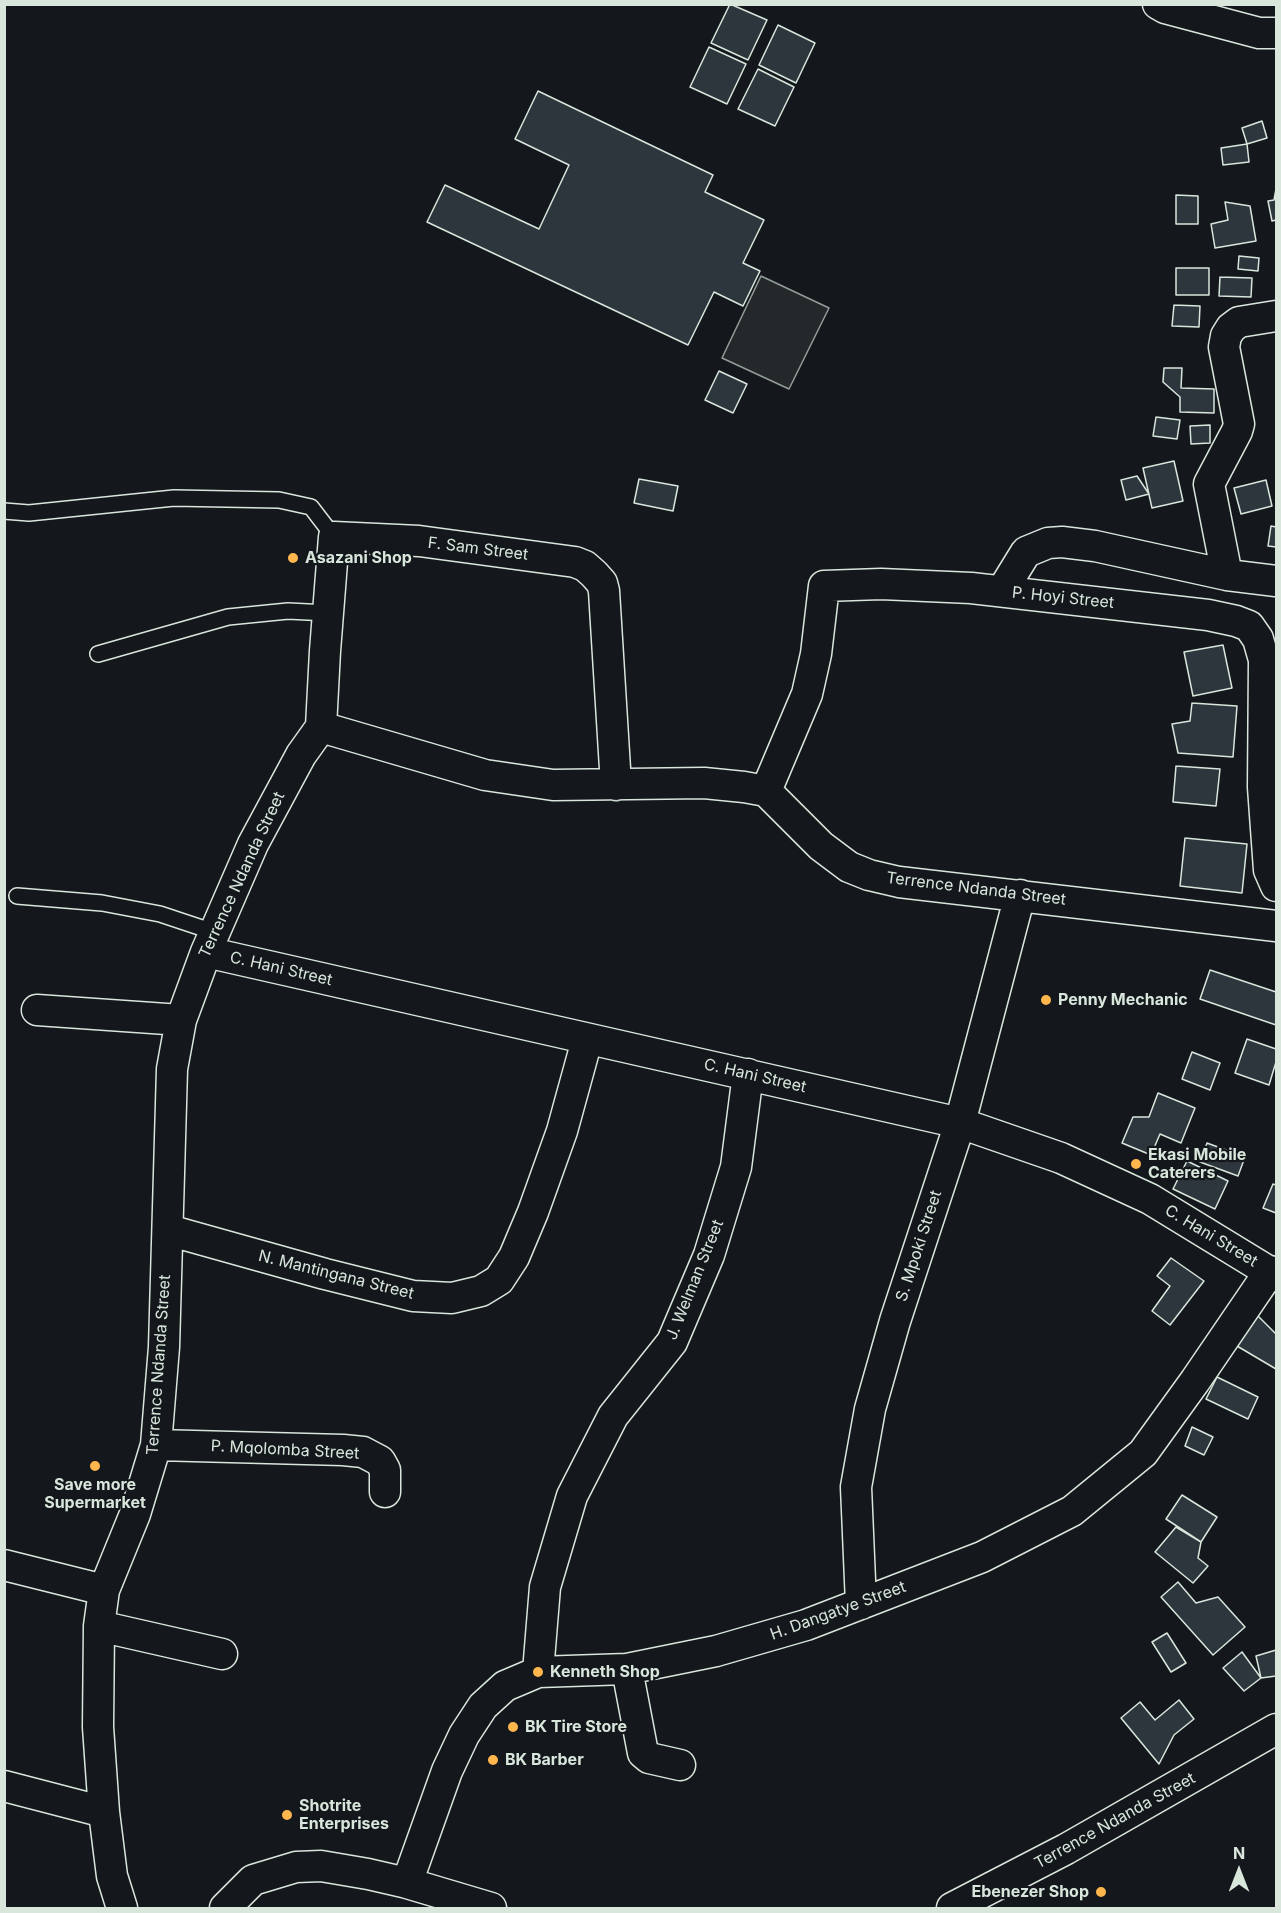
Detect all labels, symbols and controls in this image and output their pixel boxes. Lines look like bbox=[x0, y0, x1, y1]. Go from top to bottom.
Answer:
street label: F. Sam Street bbox=[427, 533, 529, 565]
place label: Asazani Shop bbox=[305, 548, 412, 568]
marker: Asazani Shop bbox=[286, 551, 300, 565]
street label: P. Hoyi Street bbox=[1011, 583, 1115, 613]
street label: Terrence Ndanda Street bbox=[195, 789, 289, 961]
street label: Terrence Ndanda Street bbox=[885, 868, 1067, 910]
street label: C. Hani Street bbox=[228, 948, 334, 990]
place label: Penny Mechanic bbox=[1058, 990, 1188, 1010]
marker: Penny Mechanic bbox=[1039, 993, 1053, 1007]
street label: C. Hani Street bbox=[702, 1055, 808, 1097]
place label: Ekasi Mobile Caterers bbox=[1148, 1145, 1246, 1183]
marker: Ekasi Mobile Caterers bbox=[1129, 1157, 1143, 1171]
street label: S. Mpoki Street bbox=[892, 1188, 946, 1304]
street label: C. Hani Street bbox=[1161, 1201, 1261, 1271]
street label: J. Welman Street bbox=[662, 1217, 728, 1343]
street label: N. Mantingana Street bbox=[256, 1246, 416, 1304]
street label: Terrence Ndanda Street bbox=[143, 1274, 175, 1456]
street label: P. Mqolomba Street bbox=[210, 1437, 360, 1463]
marker: Save more Supermarket bbox=[88, 1459, 102, 1473]
place label: Save more Supermarket bbox=[44, 1475, 146, 1513]
street label: H. Dangatye Street bbox=[768, 1578, 908, 1644]
place label: Kenneth Shop bbox=[550, 1662, 660, 1682]
marker: Kenneth Shop bbox=[531, 1665, 545, 1679]
place label: BK Tire Store bbox=[525, 1717, 627, 1737]
marker: BK Tire Store bbox=[506, 1720, 520, 1734]
place label: BK Barber bbox=[505, 1750, 584, 1770]
marker: BK Barber bbox=[486, 1753, 500, 1767]
street label: Terrence Ndanda Street bbox=[1031, 1769, 1199, 1873]
place label: Shotrite Enterprises bbox=[299, 1796, 389, 1834]
marker: Shotrite Enterprises bbox=[280, 1808, 294, 1822]
north arrow bbox=[1209, 1841, 1269, 1901]
text: N bbox=[1233, 1843, 1245, 1863]
place label: Ebenezer Shop bbox=[971, 1882, 1089, 1902]
marker: Ebenezer Shop bbox=[1094, 1885, 1108, 1899]

